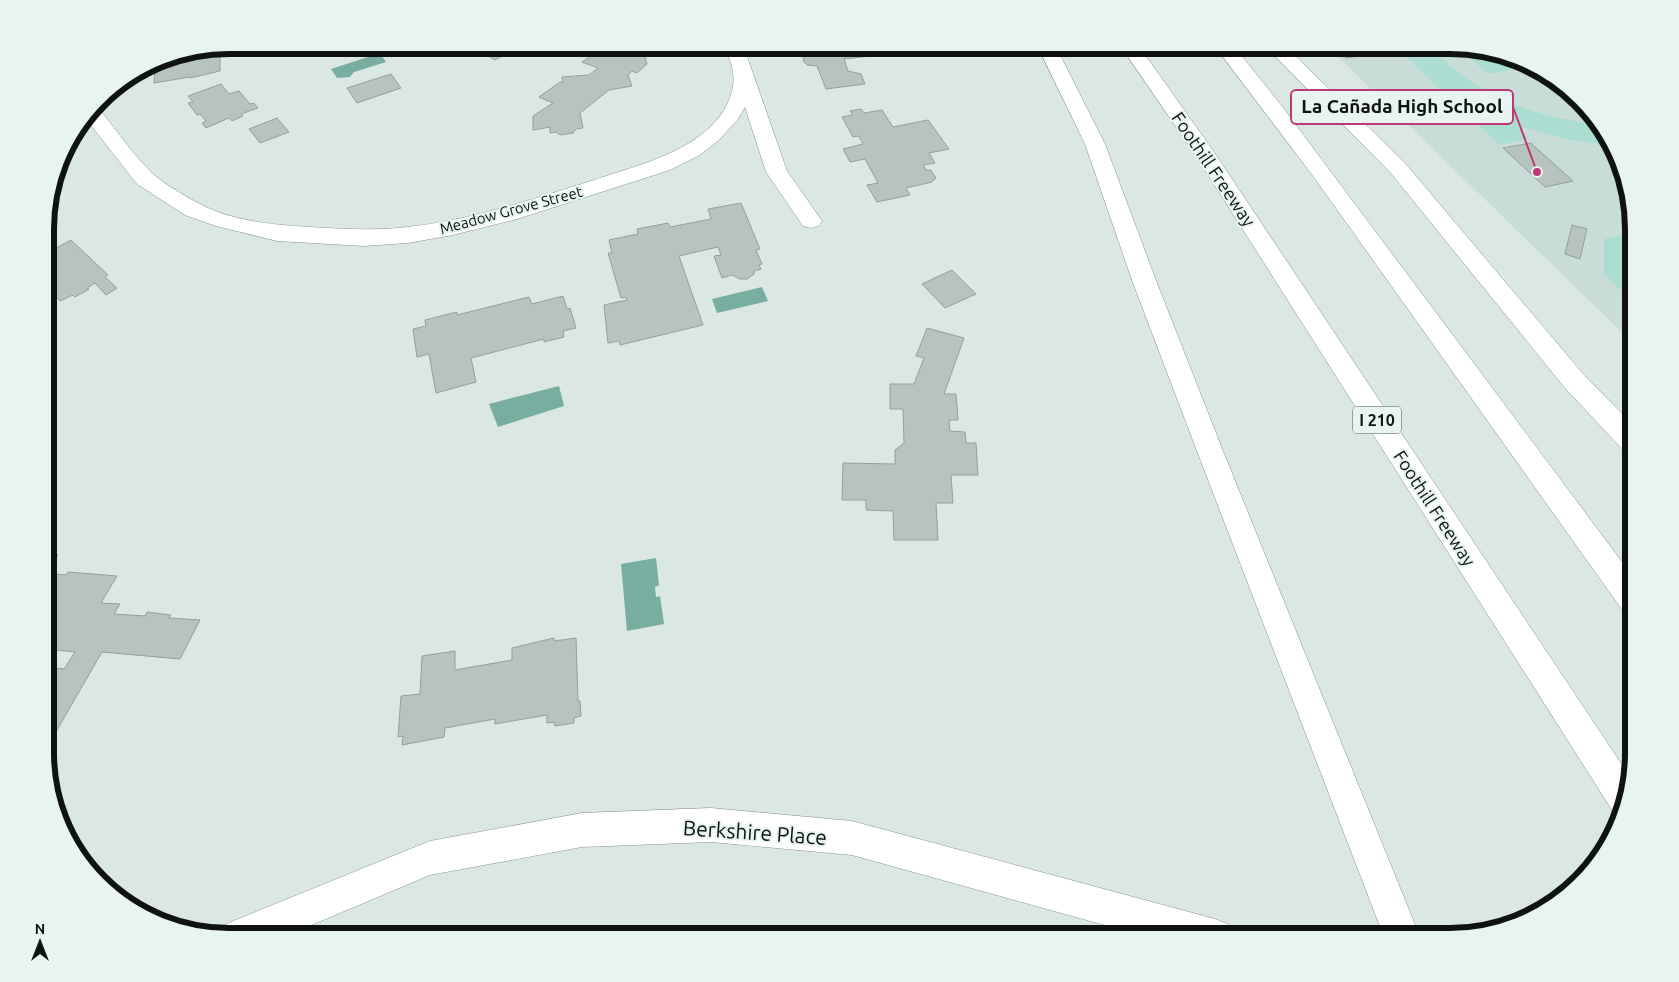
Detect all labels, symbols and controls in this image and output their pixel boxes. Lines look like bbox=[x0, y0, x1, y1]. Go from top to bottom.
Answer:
callout: La Cañada High School bbox=[1291, 90, 1513, 124]
text: La Cañada High School bbox=[1301, 95, 1503, 117]
street label: Foothill Freeway bbox=[1168, 108, 1260, 230]
street label: Meadow Grove Street bbox=[438, 183, 584, 237]
road number: I 210 bbox=[1353, 406, 1401, 434]
street label: Foothill Freeway bbox=[1390, 447, 1480, 570]
street label: Berkshire Place bbox=[682, 815, 828, 849]
north arrow bbox=[15, 917, 65, 967]
text: N bbox=[35, 921, 45, 937]

